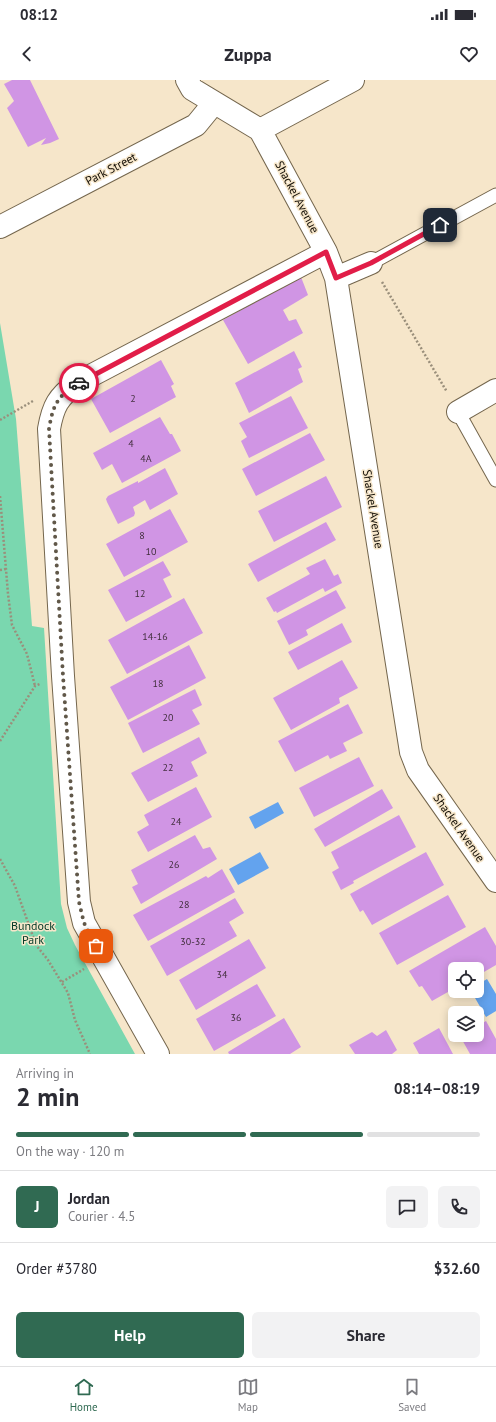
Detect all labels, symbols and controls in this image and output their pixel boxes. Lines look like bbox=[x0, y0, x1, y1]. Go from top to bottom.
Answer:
text: 08:12 bbox=[20, 5, 58, 24]
icon: back bbox=[16, 43, 38, 65]
text: Zuppa bbox=[224, 43, 272, 66]
icon: heart bbox=[458, 43, 480, 65]
street label: Park Street bbox=[83, 149, 139, 188]
street label: Shackel Avenue bbox=[272, 158, 323, 236]
pin bbox=[423, 208, 457, 242]
icon: home bbox=[429, 214, 451, 236]
courier bbox=[59, 363, 99, 403]
icon: car bbox=[68, 372, 90, 394]
house number: 2 bbox=[130, 392, 136, 405]
house number: 4 bbox=[128, 437, 134, 450]
house number: 4A bbox=[140, 452, 152, 465]
street label: Shackel Avenue bbox=[360, 468, 387, 550]
house number: 8 bbox=[139, 529, 145, 542]
house number: 10 bbox=[146, 545, 157, 558]
house number: 12 bbox=[135, 587, 145, 600]
house number: 14-16 bbox=[142, 630, 168, 643]
house number: 18 bbox=[153, 677, 163, 690]
house number: 20 bbox=[163, 711, 174, 724]
house number: 22 bbox=[163, 761, 173, 774]
street label: Shackel Avenue bbox=[430, 791, 488, 865]
house number: 24 bbox=[171, 815, 182, 828]
house number: 26 bbox=[169, 858, 179, 871]
house number: 28 bbox=[179, 898, 189, 911]
park label: Bundock Park bbox=[11, 918, 55, 947]
pin bbox=[79, 929, 113, 963]
icon: bag bbox=[85, 935, 107, 957]
house number: 30-32 bbox=[180, 935, 206, 948]
map controls bbox=[448, 962, 484, 1042]
button: locate bbox=[448, 962, 484, 998]
house number: 34 bbox=[217, 968, 228, 981]
button: layers bbox=[448, 1006, 484, 1042]
house number: 36 bbox=[231, 1011, 241, 1024]
text: Arriving in bbox=[16, 1065, 74, 1082]
text: 08:14–08:19 bbox=[394, 1079, 480, 1098]
text: 2 min bbox=[16, 1080, 79, 1113]
text: On the way · 120 m bbox=[16, 1143, 124, 1160]
button: chat bbox=[386, 1186, 428, 1228]
button: phone bbox=[438, 1186, 480, 1228]
text: Jordan bbox=[68, 1189, 110, 1208]
text: J bbox=[34, 1197, 40, 1216]
text: Courier · 4.5 bbox=[68, 1208, 135, 1225]
text: Order #3780 bbox=[16, 1259, 97, 1278]
text: $32.60 bbox=[434, 1259, 480, 1278]
button: Help bbox=[16, 1312, 244, 1358]
button: Share bbox=[252, 1312, 480, 1358]
tab: Home bbox=[70, 1376, 98, 1414]
tab: Map bbox=[237, 1376, 259, 1414]
tab: Saved bbox=[398, 1376, 426, 1414]

